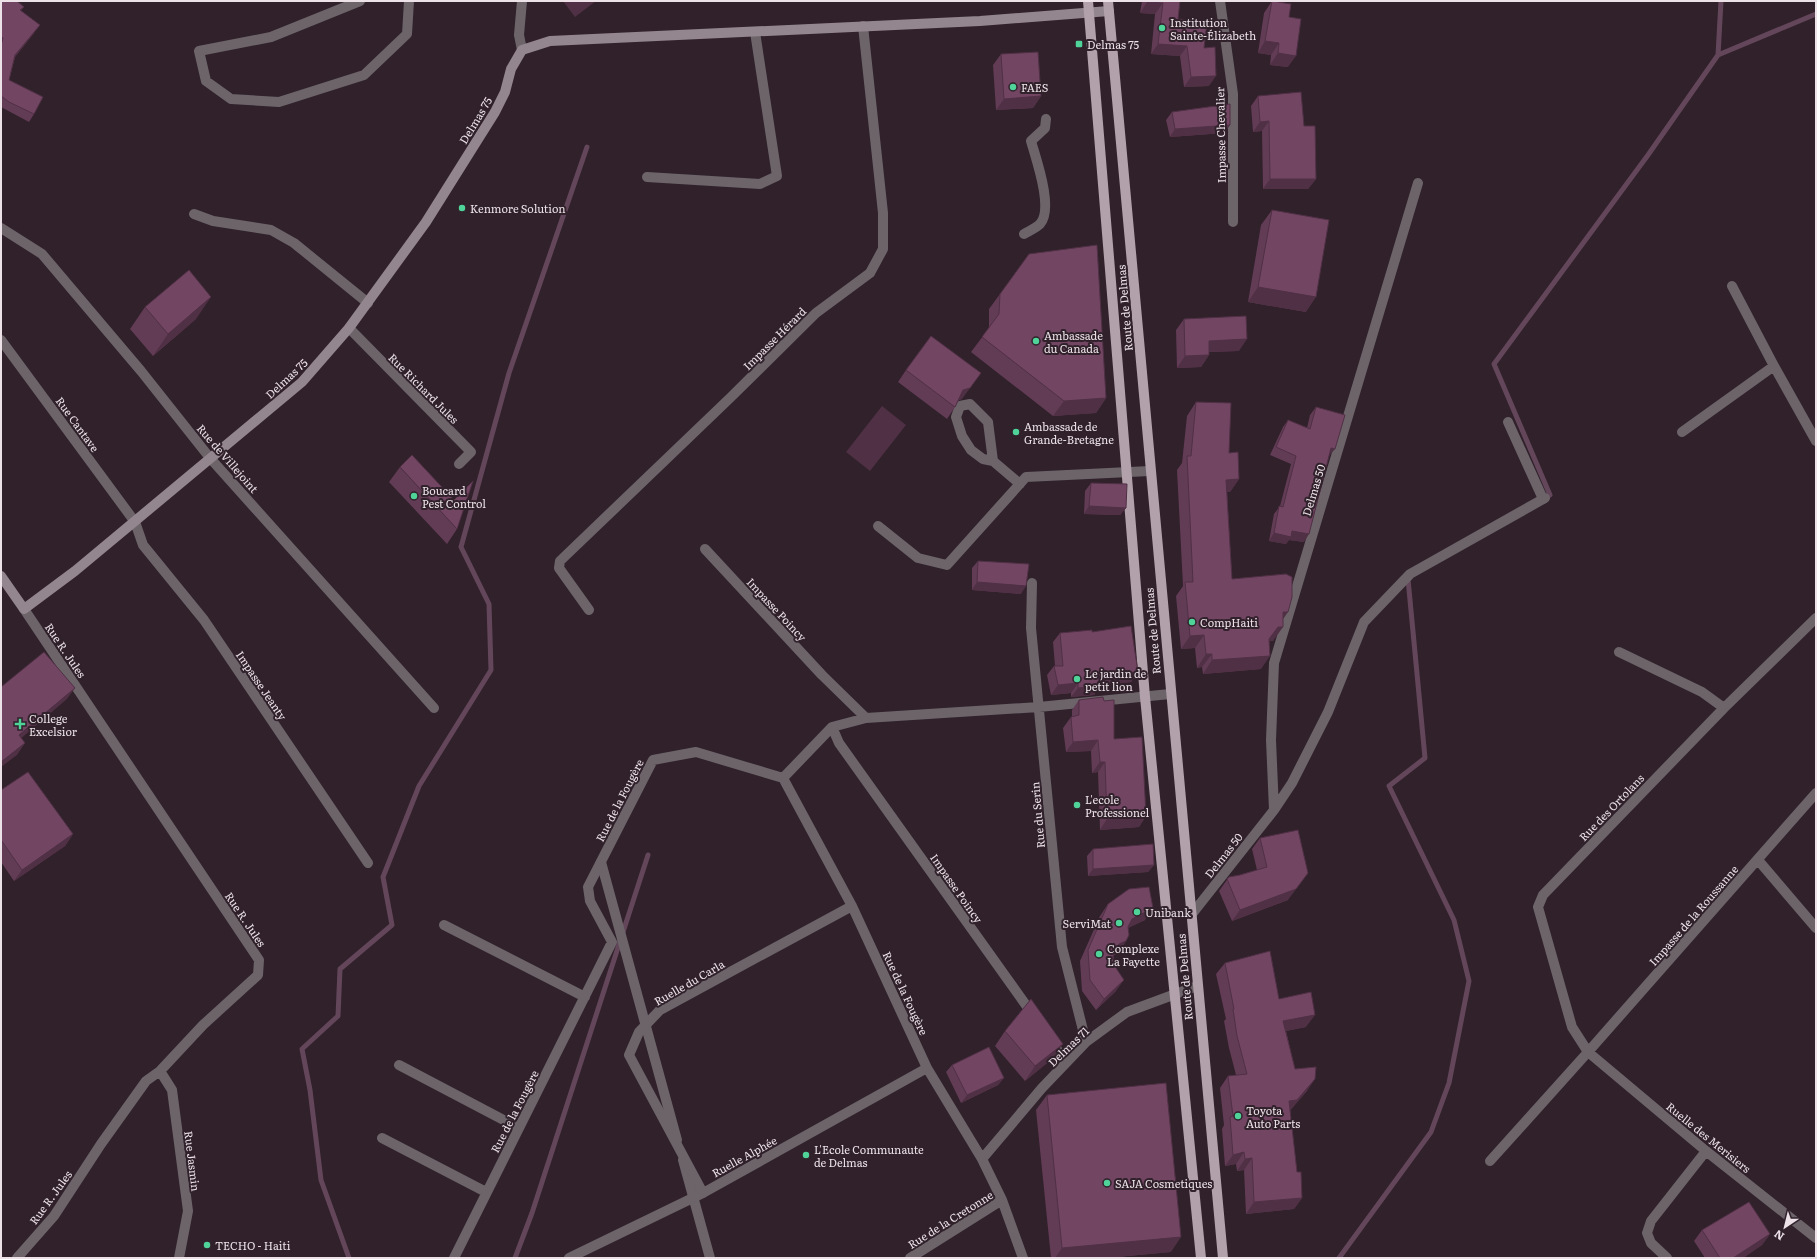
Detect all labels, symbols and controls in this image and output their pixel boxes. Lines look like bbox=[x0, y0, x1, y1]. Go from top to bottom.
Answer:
place label: Institution Sainte-Élizabeth bbox=[1170, 14, 1256, 43]
marker: Institution Sainte-Élizabeth bbox=[1157, 23, 1167, 33]
place label: Delmas 75 bbox=[1087, 36, 1140, 52]
marker: Delmas 75 bbox=[1074, 39, 1084, 49]
place label: FAES bbox=[1021, 79, 1048, 95]
marker: FAES bbox=[1008, 82, 1018, 92]
street label: Impasse Chevalier bbox=[1211, 86, 1229, 183]
street label: Delmas 75 bbox=[455, 93, 495, 146]
place label: Kenmore Solution bbox=[470, 200, 566, 216]
marker: Kenmore Solution bbox=[457, 203, 467, 213]
street label: Route de Delmas bbox=[1112, 264, 1136, 352]
street label: Impasse Hérard bbox=[739, 303, 809, 373]
place label: Ambassade du Canada bbox=[1044, 327, 1103, 356]
marker: Ambassade du Canada bbox=[1031, 336, 1041, 346]
street label: Rue Richard Jules bbox=[385, 349, 463, 427]
street label: Delmas 75 bbox=[261, 354, 311, 402]
street label: Rue Cantave bbox=[53, 393, 104, 455]
place label: Ambassade de Grande-Bretagne bbox=[1024, 418, 1114, 447]
street label: Rue de Villejoint bbox=[194, 420, 263, 496]
marker: Ambassade de Grande-Bretagne bbox=[1011, 427, 1021, 437]
street label: Delmas 50 bbox=[1298, 462, 1328, 518]
place label: Boucard Pest Control bbox=[422, 482, 486, 511]
marker: Boucard Pest Control bbox=[409, 491, 419, 501]
street label: Impasse Poincy bbox=[743, 574, 811, 645]
street label: Route de Delmas bbox=[1140, 587, 1164, 675]
place label: CompHaiti bbox=[1200, 614, 1258, 630]
marker: CompHaiti bbox=[1187, 617, 1197, 627]
street label: Rue R. Jules bbox=[42, 619, 90, 681]
street label: Impasse Jeanty bbox=[233, 647, 291, 723]
place label: Le jardin de petit lion bbox=[1085, 665, 1147, 694]
marker: Le jardin de petit lion bbox=[1072, 674, 1082, 684]
place label: College Excelsior bbox=[29, 710, 78, 739]
marker: College Excelsior bbox=[14, 718, 26, 730]
street label: Rue de la Fougère bbox=[591, 756, 647, 844]
street label: Rue des Ortolans bbox=[1575, 770, 1647, 844]
street label: Rue du Serin bbox=[1026, 781, 1048, 849]
place label: L'ecole Professionel bbox=[1085, 791, 1150, 820]
marker: L'ecole Professionel bbox=[1072, 800, 1082, 810]
street label: Delmas 50 bbox=[1200, 829, 1246, 881]
street label: Impasse Poincy bbox=[927, 850, 987, 926]
street label: Impasse de la Roussanne bbox=[1645, 861, 1741, 969]
street label: Rue R. Jules bbox=[222, 888, 270, 950]
place label: Unibank bbox=[1145, 904, 1191, 920]
marker: Unibank bbox=[1132, 907, 1142, 917]
place label: ServiMat bbox=[1063, 915, 1112, 931]
marker: ServiMat bbox=[1114, 918, 1124, 928]
street label: Route de Delmas bbox=[1172, 933, 1196, 1021]
place label: Complexe La Fayette bbox=[1107, 940, 1160, 969]
street label: Rue de la Fougère bbox=[880, 949, 933, 1038]
marker: Complexe La Fayette bbox=[1094, 949, 1104, 959]
street label: Ruelle du Carla bbox=[651, 955, 727, 1009]
street label: Delmas 71 bbox=[1044, 1022, 1092, 1070]
street label: Rue de la Fougère bbox=[486, 1067, 542, 1155]
street label: Ruelle des Merisiers bbox=[1663, 1098, 1755, 1176]
place label: Toyota Auto Parts bbox=[1246, 1102, 1300, 1131]
marker: Toyota Auto Parts bbox=[1233, 1111, 1243, 1121]
street label: Rue Jasmin bbox=[181, 1130, 205, 1192]
street label: Ruelle Alphée bbox=[709, 1131, 780, 1180]
place label: L'Ecole Communaute de Delmas bbox=[814, 1141, 924, 1170]
marker: L'Ecole Communaute de Delmas bbox=[801, 1150, 811, 1160]
street label: Rue R. Jules bbox=[25, 1167, 75, 1227]
place label: SAJA Cosmetiques bbox=[1115, 1175, 1212, 1191]
marker: SAJA Cosmetiques bbox=[1102, 1178, 1112, 1188]
street label: Rue de la Cretonne bbox=[904, 1186, 996, 1252]
north arrow bbox=[1765, 1207, 1805, 1247]
text: N bbox=[1770, 1227, 1787, 1245]
place label: TECHO - Haiti bbox=[215, 1237, 291, 1253]
marker: TECHO - Haiti bbox=[202, 1240, 212, 1250]

